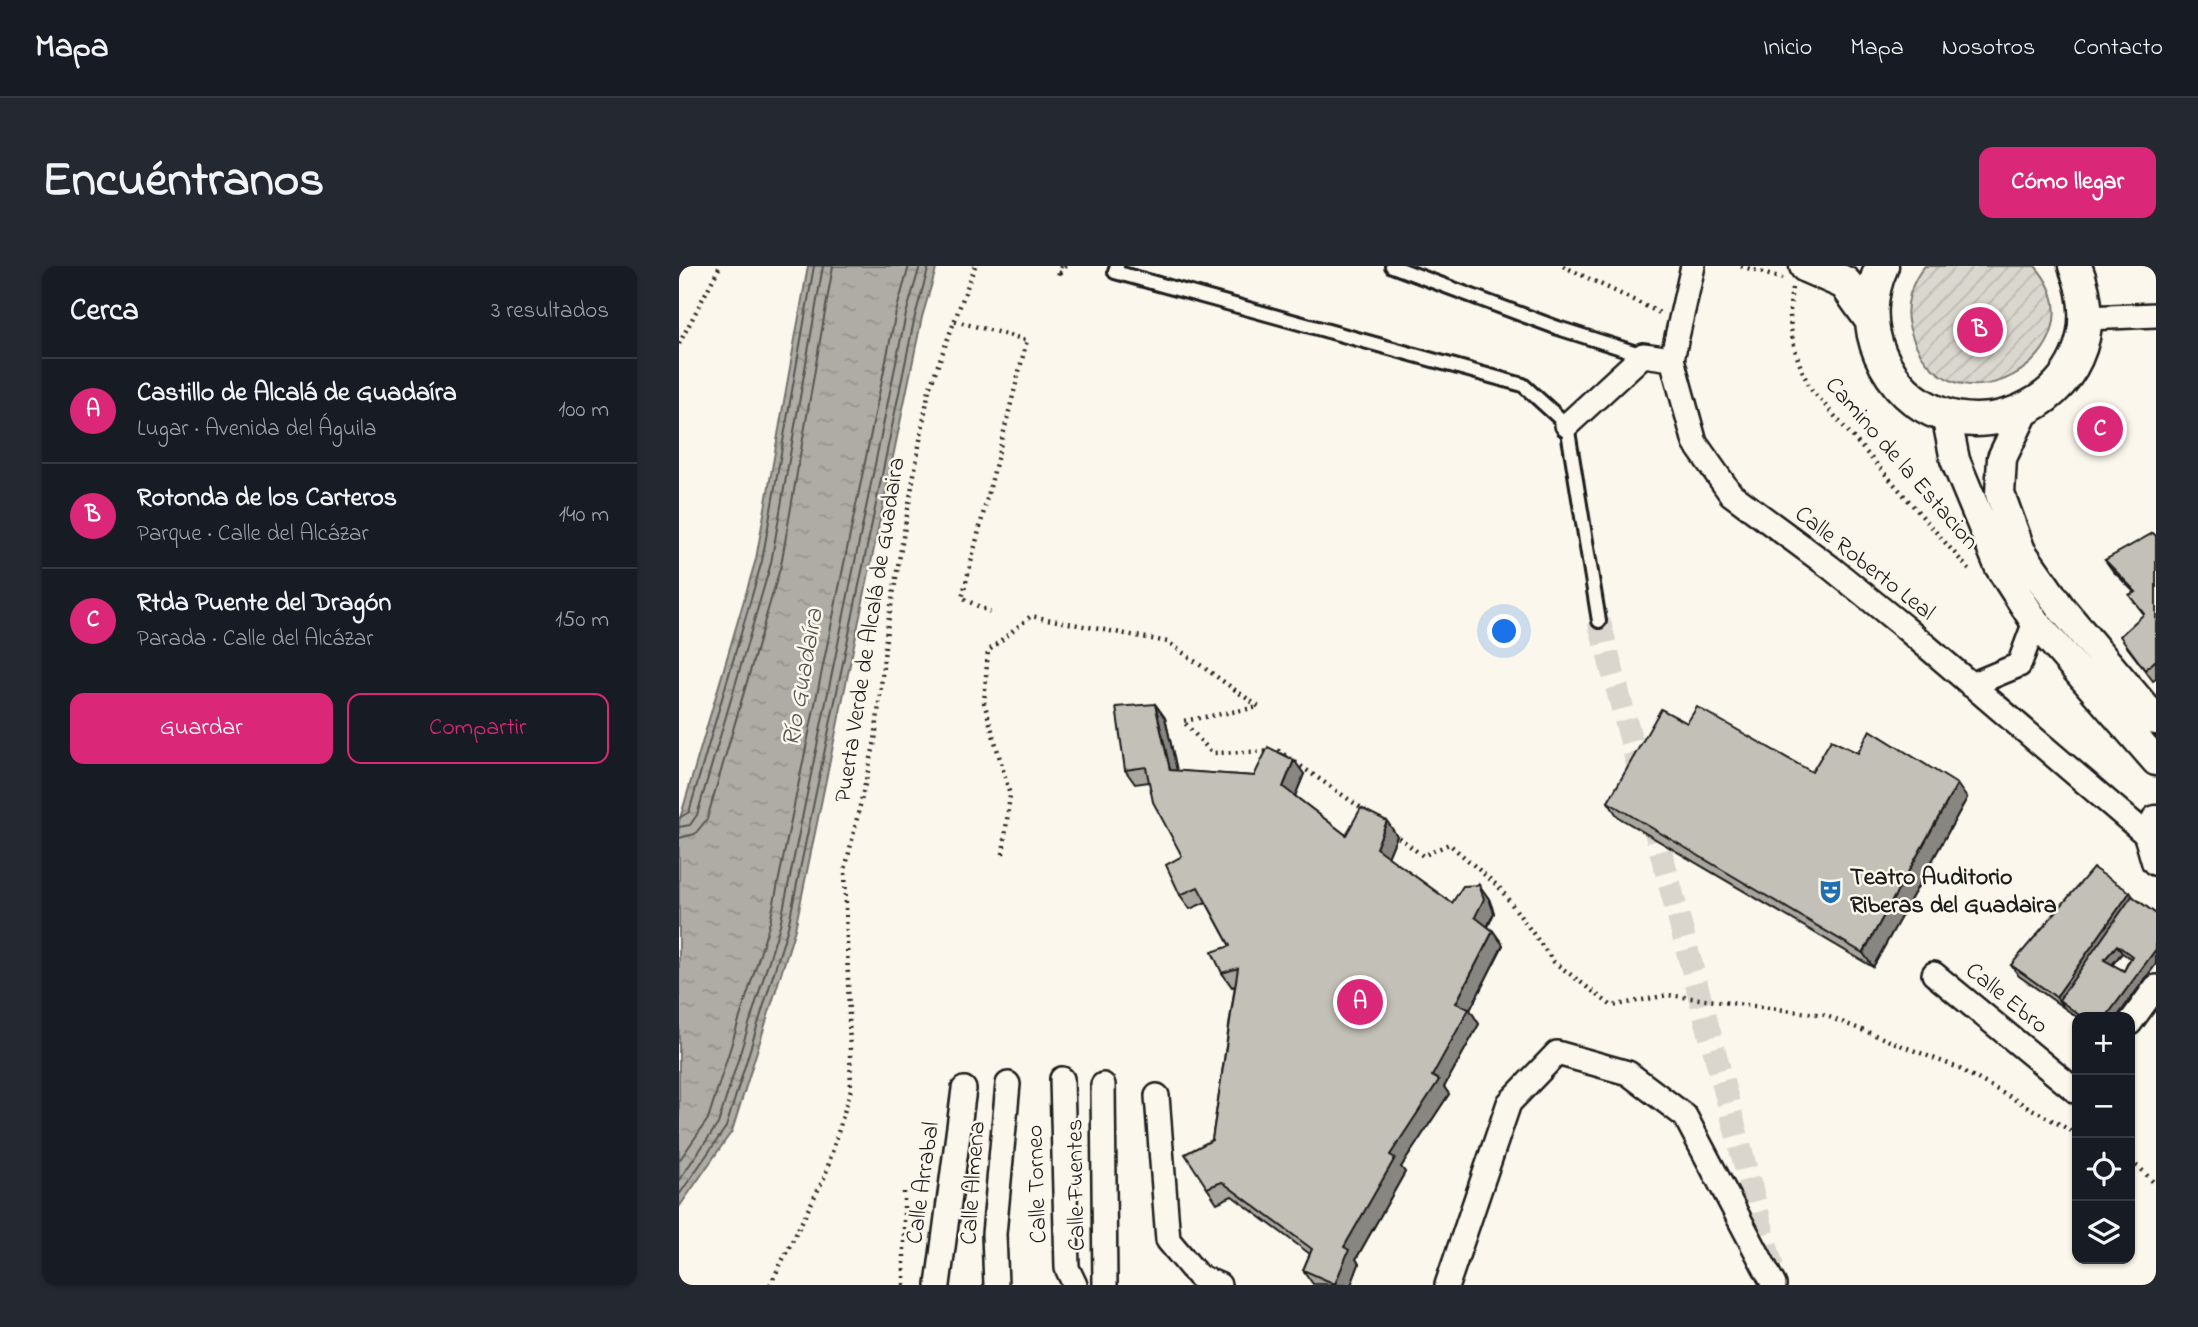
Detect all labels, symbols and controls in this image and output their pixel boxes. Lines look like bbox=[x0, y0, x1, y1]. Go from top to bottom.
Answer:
text: Mapa bbox=[35, 24, 109, 72]
text: Inicio bbox=[1763, 31, 1812, 66]
text: Mapa bbox=[1850, 31, 1904, 66]
text: Nosotros bbox=[1942, 31, 2035, 66]
text: Contacto bbox=[2073, 31, 2163, 66]
text: Encuéntranos bbox=[42, 146, 324, 218]
button: Cómo llegar bbox=[1979, 147, 2156, 218]
text: Cerca bbox=[70, 290, 139, 334]
text: 3 resultados bbox=[491, 295, 609, 328]
pin: B bbox=[1957, 304, 2003, 356]
street label: Camino de la Estacion bbox=[1816, 370, 1986, 558]
text: Castillo de Alcalá de Guadaíra bbox=[137, 375, 457, 413]
text: A bbox=[86, 394, 100, 427]
text: 100 m bbox=[558, 394, 609, 427]
pin: C bbox=[2077, 403, 2123, 455]
text: Lugar · Avenida del Águila bbox=[137, 413, 376, 446]
street label: Puerta Verde de Alcalá de Guadaira bbox=[826, 455, 916, 805]
text: Rotonda de los Carteros bbox=[137, 480, 397, 518]
street label: Calle Roberto Leal bbox=[1786, 498, 1942, 630]
text: B bbox=[85, 499, 101, 532]
text: 140 m bbox=[559, 499, 609, 532]
text: Parque · Calle del Alcázar bbox=[137, 518, 369, 551]
text: Rtda Puente del Dragón bbox=[137, 585, 391, 623]
text: C bbox=[87, 604, 99, 637]
text: 150 m bbox=[555, 604, 609, 637]
water label: Río Guadaíra bbox=[773, 605, 835, 750]
your location bbox=[1487, 614, 1521, 648]
text: Parada · Calle del Alcázar bbox=[137, 623, 373, 656]
button: Guardar bbox=[70, 693, 333, 764]
button: Compartir bbox=[347, 693, 609, 764]
place label: Teatro Auditorio Riberas del Guadaira bbox=[1850, 861, 2057, 924]
theatre icon: Teatro Auditorio Riberas del Guadaira bbox=[1816, 878, 1844, 906]
street label: Calle Ebro bbox=[1957, 955, 2055, 1043]
pin: A bbox=[1337, 976, 1383, 1028]
map controls bbox=[2072, 1012, 2135, 1264]
button: + bbox=[2072, 1012, 2135, 1075]
button: − bbox=[2072, 1075, 2135, 1138]
street label: Calle Fuentes bbox=[1058, 1119, 1096, 1251]
street label: Calle Arrabal bbox=[898, 1120, 950, 1246]
street label: Calle Almena bbox=[952, 1120, 996, 1246]
street label: Calle Torneo bbox=[1018, 1124, 1058, 1244]
button: locate bbox=[2072, 1138, 2135, 1201]
button: layers bbox=[2072, 1201, 2135, 1264]

